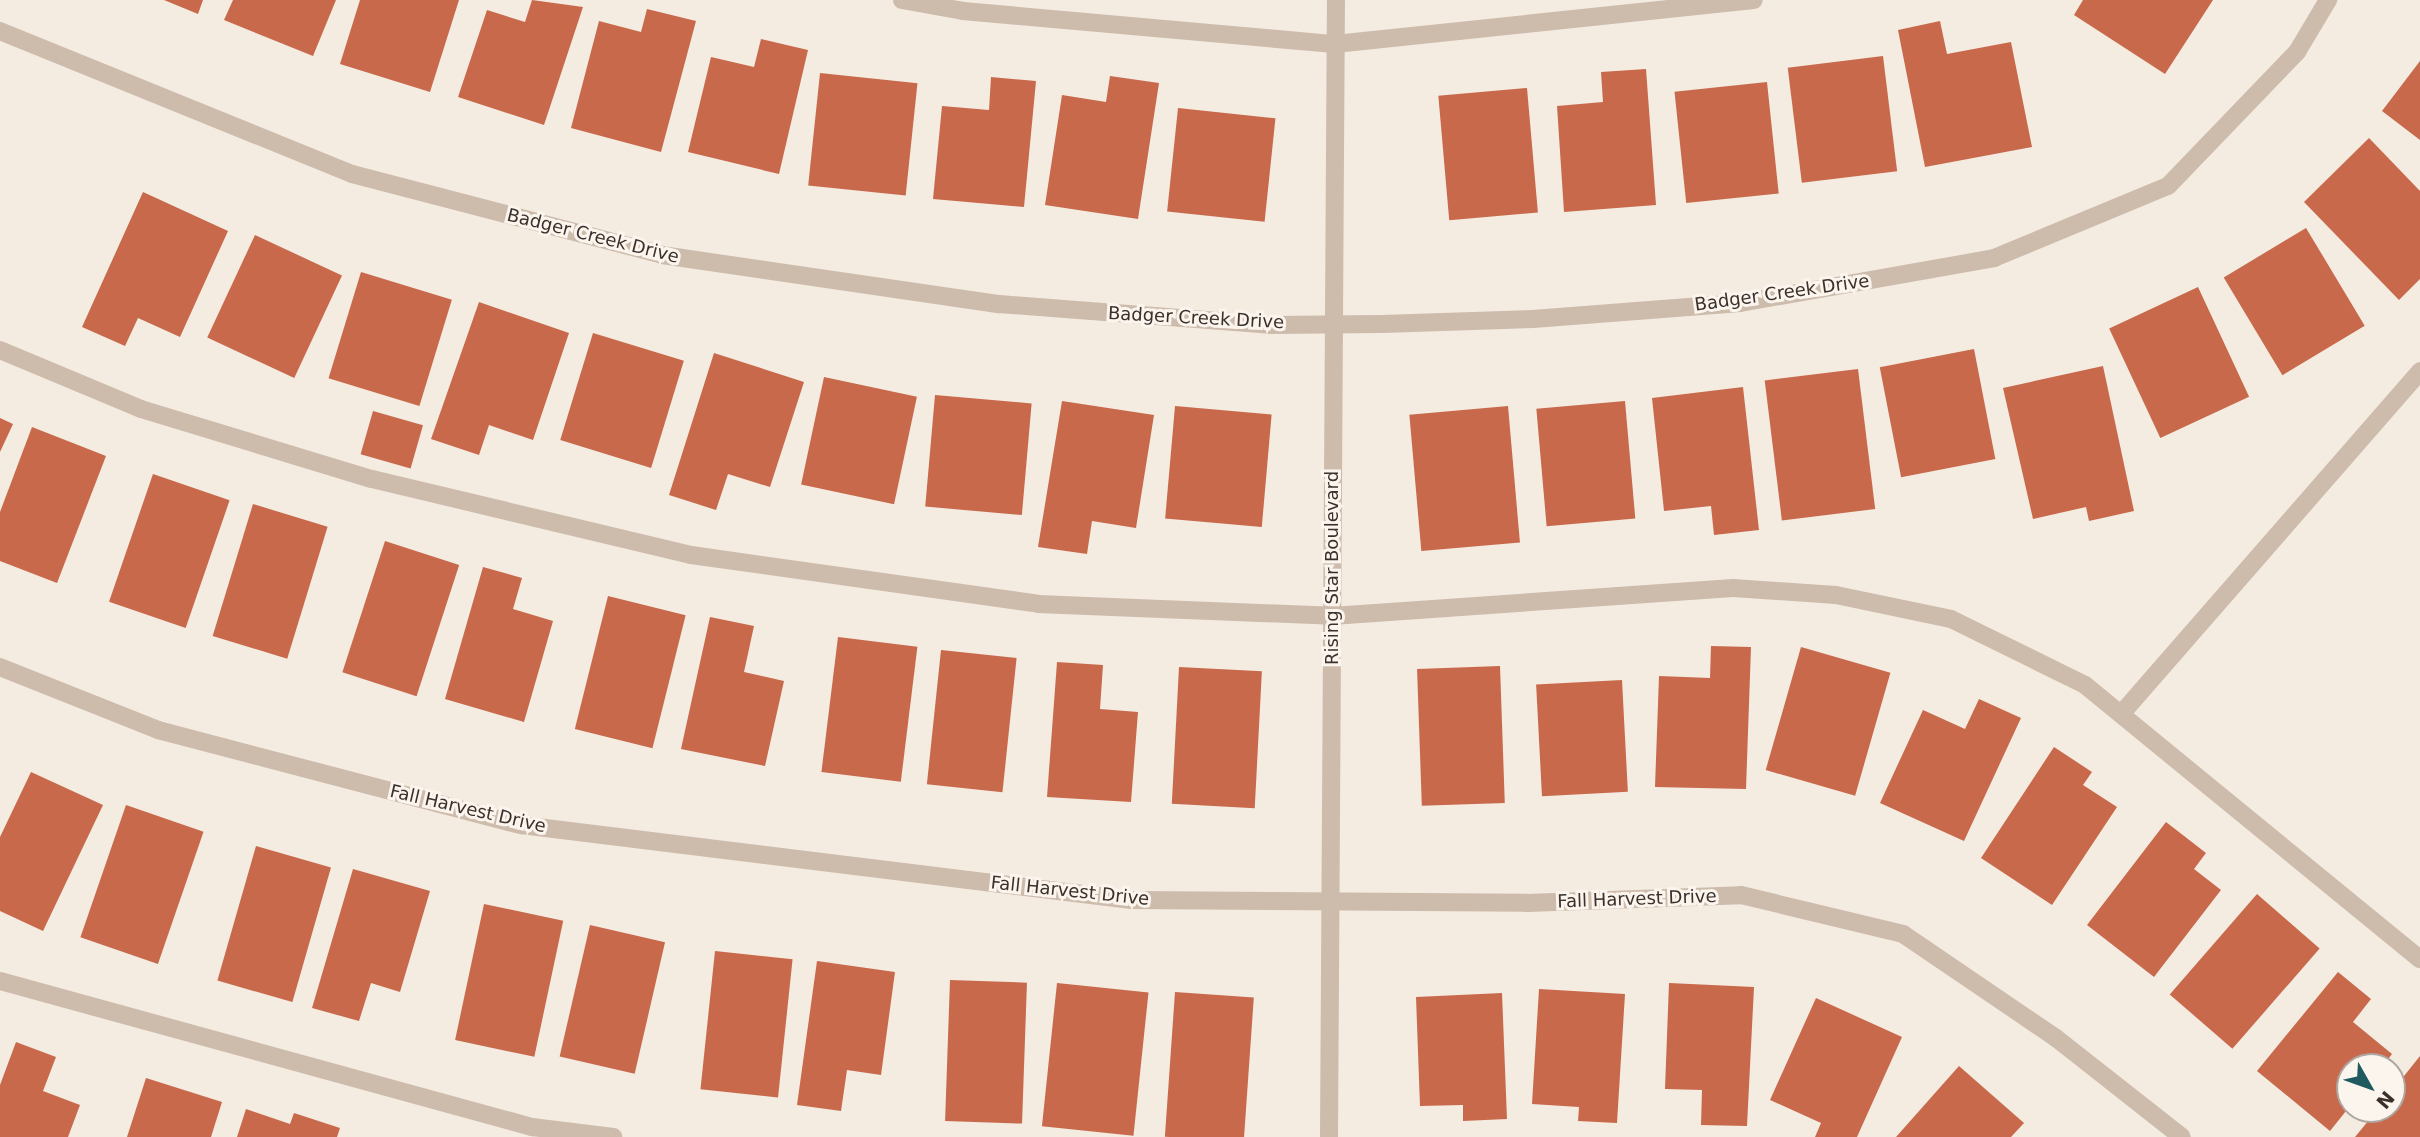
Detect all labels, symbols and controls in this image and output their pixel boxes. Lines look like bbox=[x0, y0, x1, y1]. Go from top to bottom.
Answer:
street label: Badger Creek Drive bbox=[505, 204, 681, 268]
street label: Badger Creek Drive bbox=[1693, 270, 1871, 316]
street label: Badger Creek Drive bbox=[1107, 303, 1285, 333]
street label: Rising Star Boulevard bbox=[1321, 471, 1343, 665]
street label: Fall Harvest Drive bbox=[388, 781, 548, 837]
street label: Fall Harvest Drive bbox=[990, 872, 1150, 910]
street label: Fall Harvest Drive bbox=[1557, 885, 1717, 913]
north arrow bbox=[2336, 1053, 2406, 1123]
text: N bbox=[2372, 1087, 2399, 1113]

